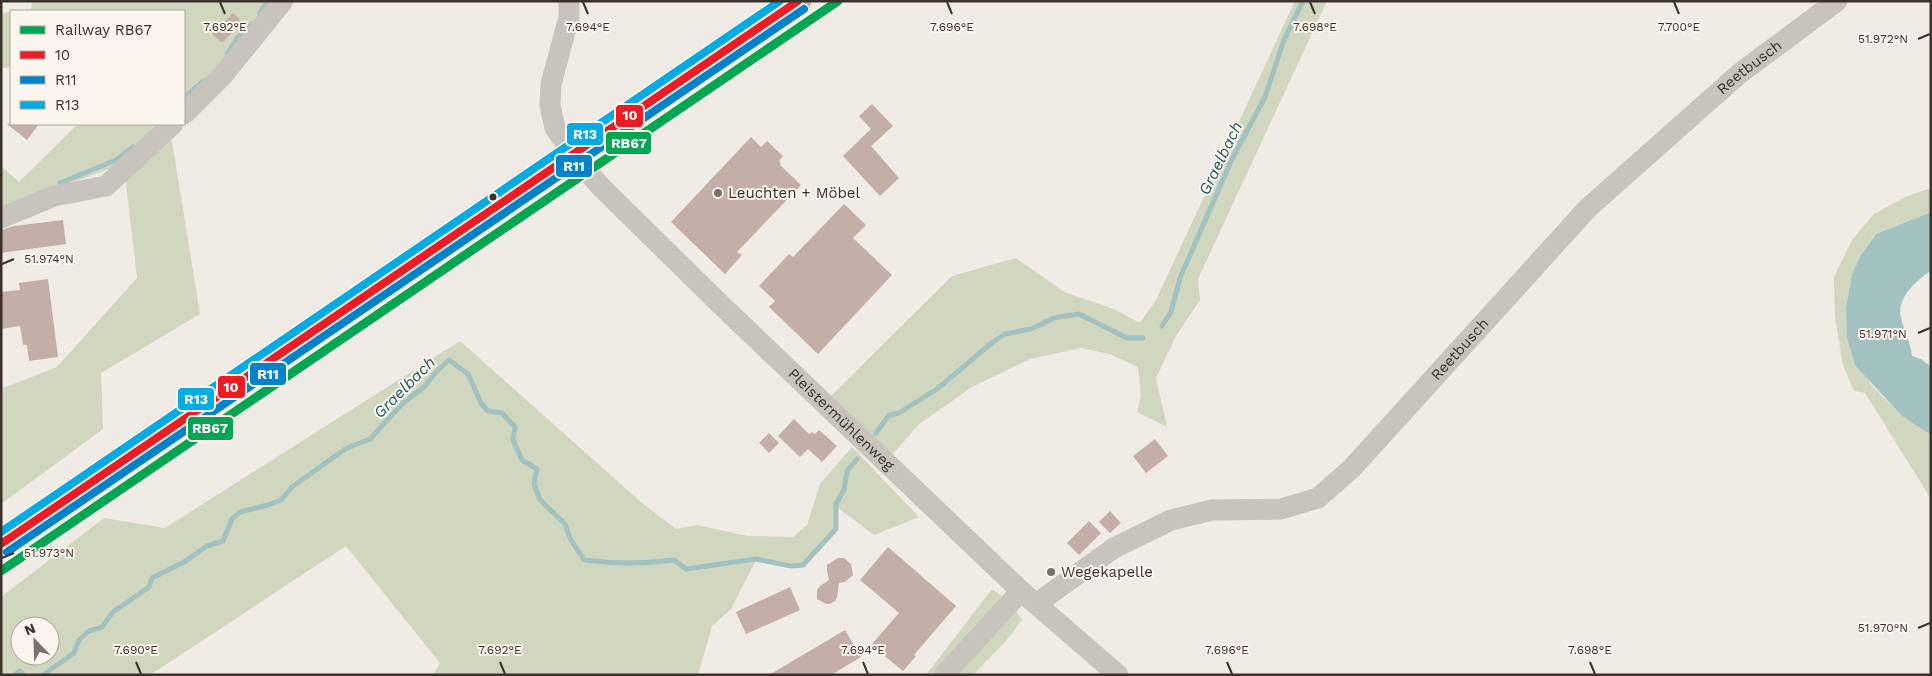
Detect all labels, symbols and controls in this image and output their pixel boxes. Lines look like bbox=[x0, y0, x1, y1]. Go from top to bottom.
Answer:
legend bbox=[10, 10, 185, 125]
text: 7.692°E bbox=[203, 20, 247, 34]
text: 7.694°E bbox=[566, 20, 610, 34]
text: 7.696°E bbox=[930, 20, 974, 34]
text: 7.698°E bbox=[1293, 20, 1337, 34]
text: 7.700°E bbox=[1658, 20, 1701, 34]
text: Railway RB67 bbox=[55, 21, 152, 39]
text: 51.972°N bbox=[1858, 32, 1908, 46]
street label: Reetbusch bbox=[1713, 36, 1785, 98]
text: 10 bbox=[55, 46, 70, 64]
text: R11 bbox=[55, 71, 77, 89]
text: R13 bbox=[55, 96, 80, 114]
line badge: 10 bbox=[615, 104, 644, 128]
text: 10 bbox=[622, 107, 638, 123]
water label: Graelbach bbox=[1195, 119, 1246, 198]
line badge: R13 bbox=[566, 122, 604, 146]
text: R13 bbox=[573, 126, 597, 142]
line badge: RB67 bbox=[605, 131, 652, 155]
text: RB67 bbox=[611, 135, 648, 151]
line badge: R11 bbox=[555, 154, 593, 178]
text: R11 bbox=[563, 158, 585, 174]
place label: Leuchten + Möbel bbox=[728, 184, 861, 202]
marker: Leuchten + Möbel bbox=[712, 187, 724, 199]
unlabelled marker bbox=[488, 192, 498, 202]
text: 51.974°N bbox=[24, 252, 74, 266]
street label: Reetbusch bbox=[1427, 315, 1492, 384]
text: 51.971°N bbox=[1859, 327, 1907, 341]
water label: Graelbach bbox=[370, 353, 439, 422]
line badge: R11 bbox=[249, 362, 287, 386]
street label: Pleistermühlenweg bbox=[784, 365, 898, 474]
text: R11 bbox=[257, 366, 279, 382]
line badge: 10 bbox=[217, 375, 246, 399]
text: 10 bbox=[223, 379, 239, 395]
line badge: R13 bbox=[177, 387, 215, 411]
text: R13 bbox=[184, 391, 208, 407]
line badge: RB67 bbox=[187, 416, 234, 441]
text: RB67 bbox=[192, 420, 229, 436]
text: 51.973°N bbox=[24, 546, 74, 560]
place label: Wegekapelle bbox=[1061, 563, 1153, 581]
marker: Wegekapelle bbox=[1045, 566, 1057, 578]
north arrow bbox=[10, 616, 60, 666]
text: N bbox=[22, 620, 38, 638]
text: 51.970°N bbox=[1858, 621, 1908, 635]
text: 7.690°E bbox=[114, 643, 158, 657]
text: 7.692°E bbox=[478, 643, 522, 657]
text: 7.694°E bbox=[841, 643, 885, 657]
text: 7.696°E bbox=[1205, 643, 1249, 657]
text: 7.698°E bbox=[1568, 643, 1612, 657]

